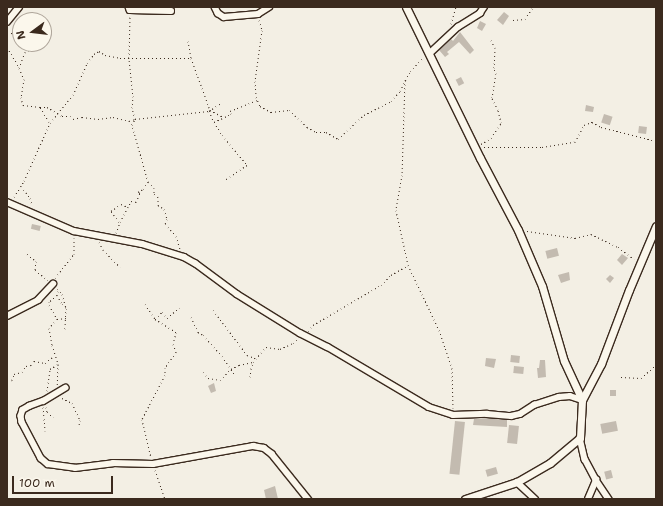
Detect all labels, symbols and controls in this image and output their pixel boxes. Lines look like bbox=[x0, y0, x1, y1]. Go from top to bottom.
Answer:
north arrow bbox=[12, 12, 52, 52]
text: N bbox=[13, 29, 29, 41]
scale bar bbox=[14, 468, 115, 494]
text: 100 m bbox=[19, 475, 55, 491]

